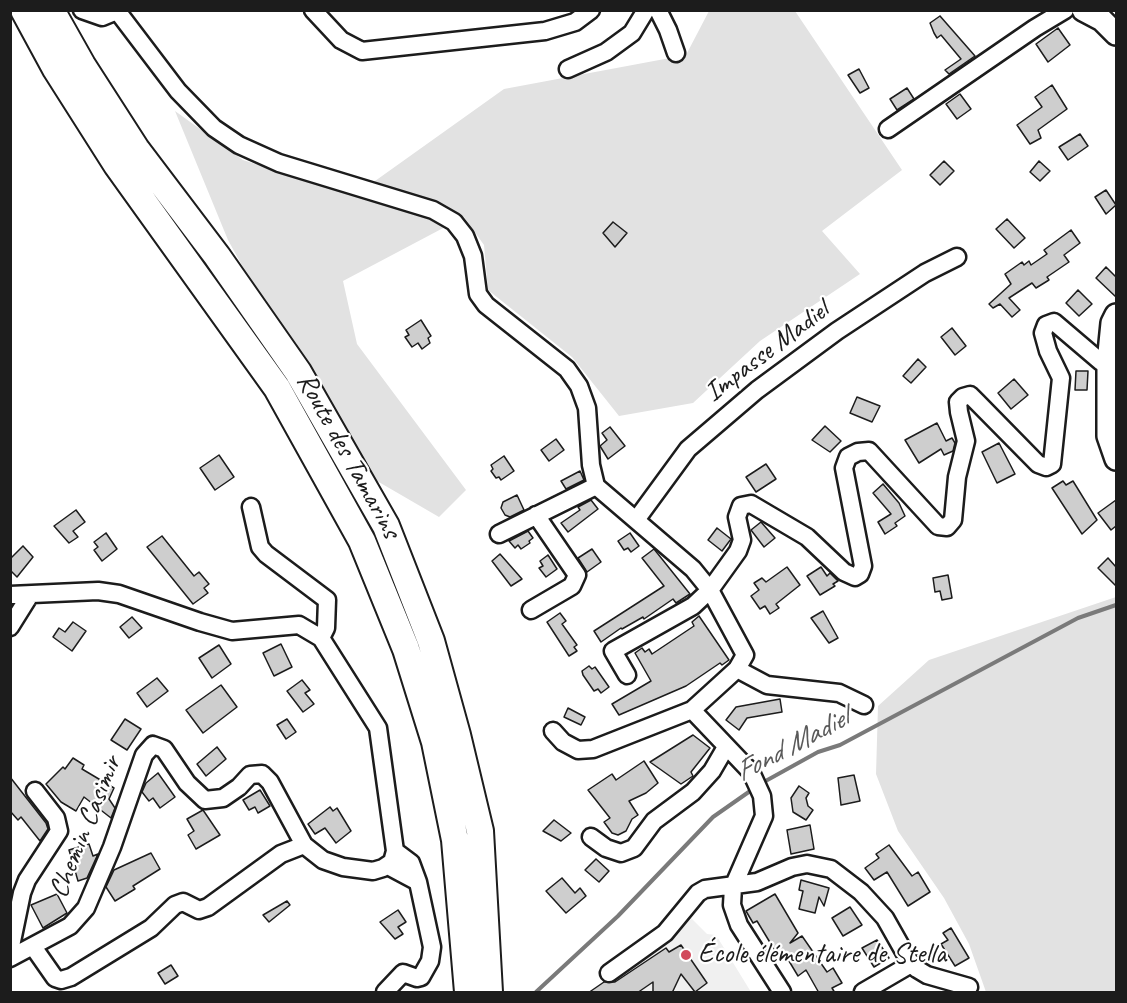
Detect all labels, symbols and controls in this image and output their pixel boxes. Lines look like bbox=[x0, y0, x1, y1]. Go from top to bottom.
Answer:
street label: Impasse Madiel bbox=[698, 294, 836, 410]
street label: Route des Tamarins bbox=[289, 368, 407, 544]
water label: Fond Madiel bbox=[729, 701, 855, 791]
street label: Chemin Casimir bbox=[42, 751, 130, 903]
place label: École élémentaire de Stella bbox=[698, 938, 946, 972]
marker: École élémentaire de Stella bbox=[679, 948, 693, 962]

